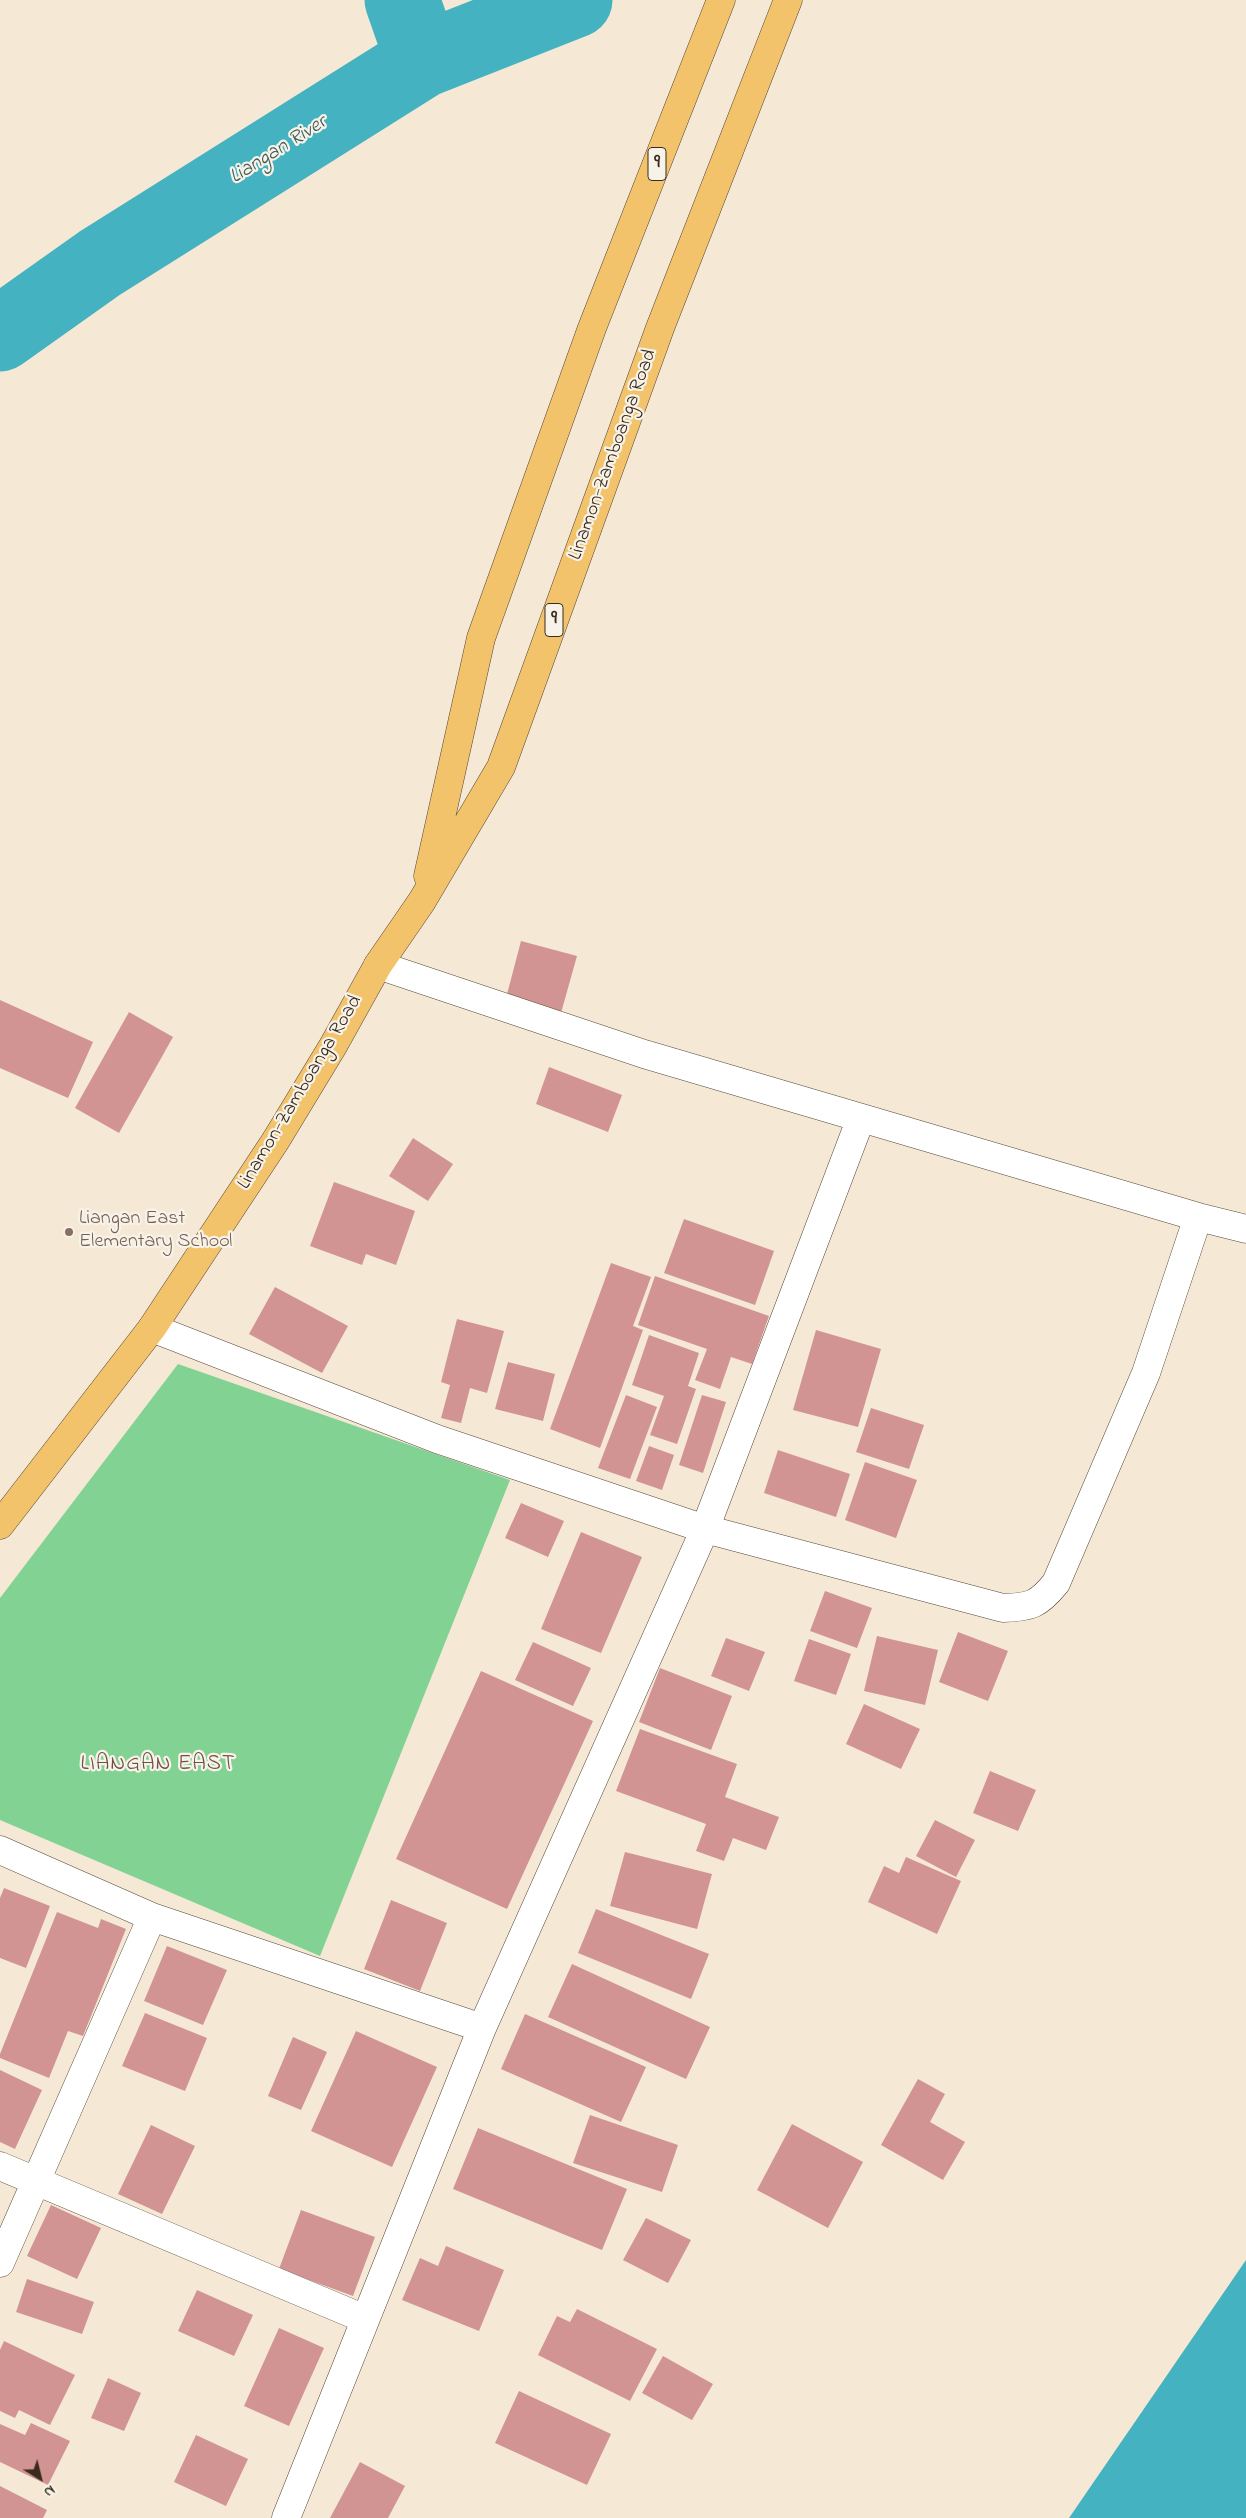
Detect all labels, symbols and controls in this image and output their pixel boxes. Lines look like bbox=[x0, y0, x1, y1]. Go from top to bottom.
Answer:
water label: Liangan River bbox=[226, 111, 332, 191]
road number: 9 bbox=[648, 147, 666, 180]
street label: Linamon-Zamboanga Road bbox=[565, 346, 663, 564]
road number: 9 bbox=[545, 604, 563, 636]
street label: Linamon-Zamboanga Road bbox=[233, 991, 369, 1195]
place label: Liangan East Elementary School bbox=[79, 1208, 232, 1255]
marker: Liangan East Elementary School bbox=[63, 1226, 75, 1238]
district label: LIANGAN EAST bbox=[79, 1752, 237, 1778]
north arrow bbox=[15, 2453, 65, 2503]
text: N bbox=[39, 2479, 59, 2502]

